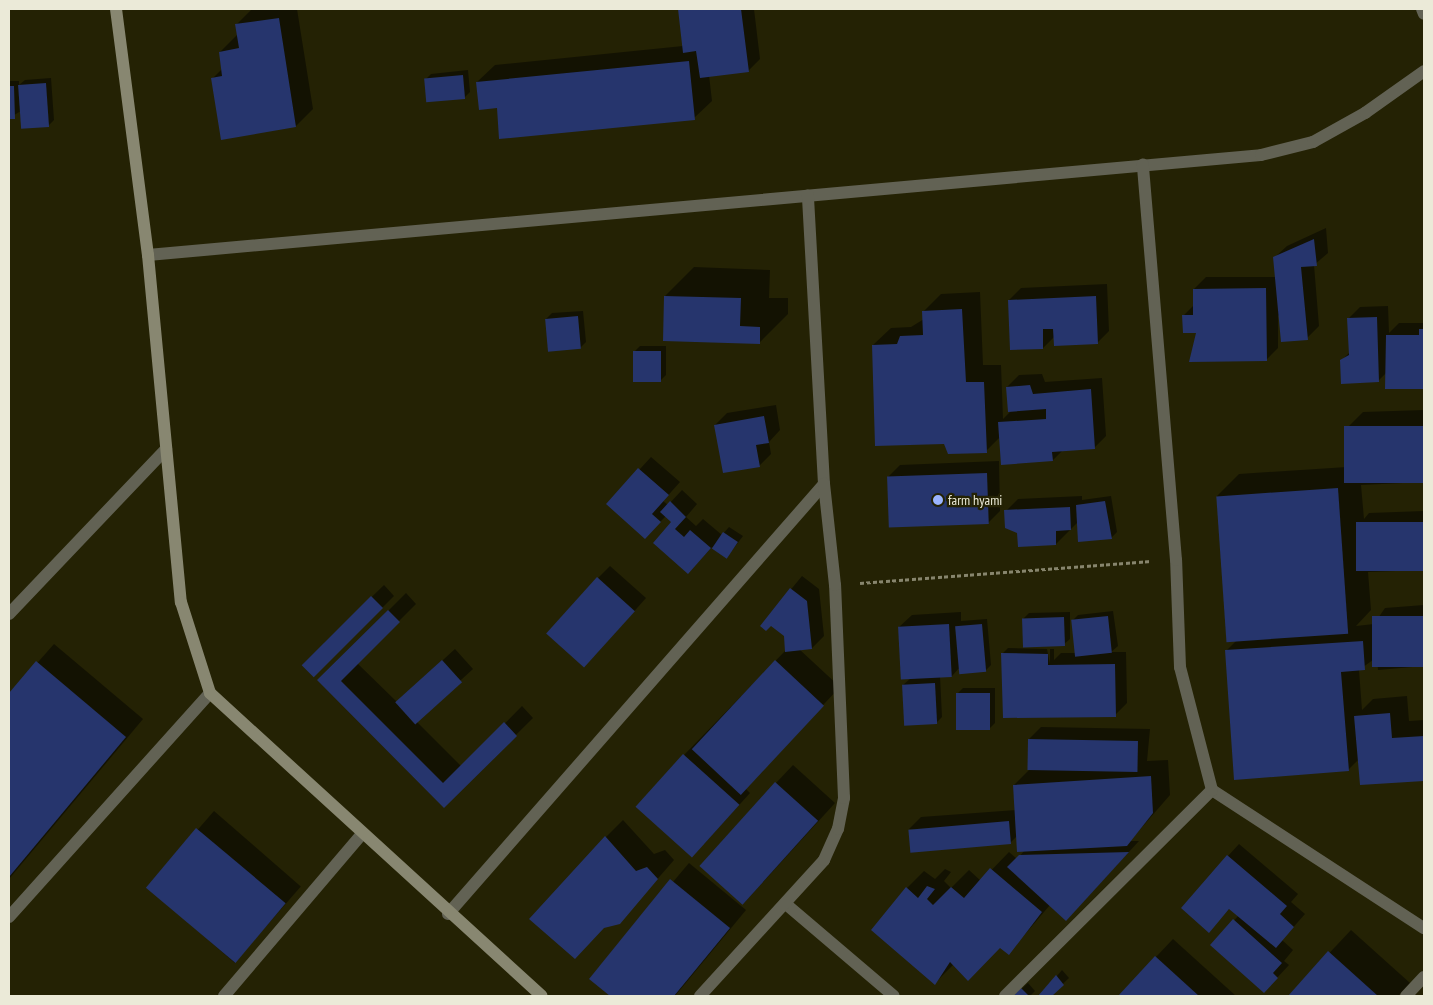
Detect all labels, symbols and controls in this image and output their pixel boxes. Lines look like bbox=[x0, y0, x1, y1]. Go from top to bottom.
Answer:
place label: farm hyami bbox=[948, 492, 1002, 508]
marker: farm hyami bbox=[932, 494, 944, 506]

